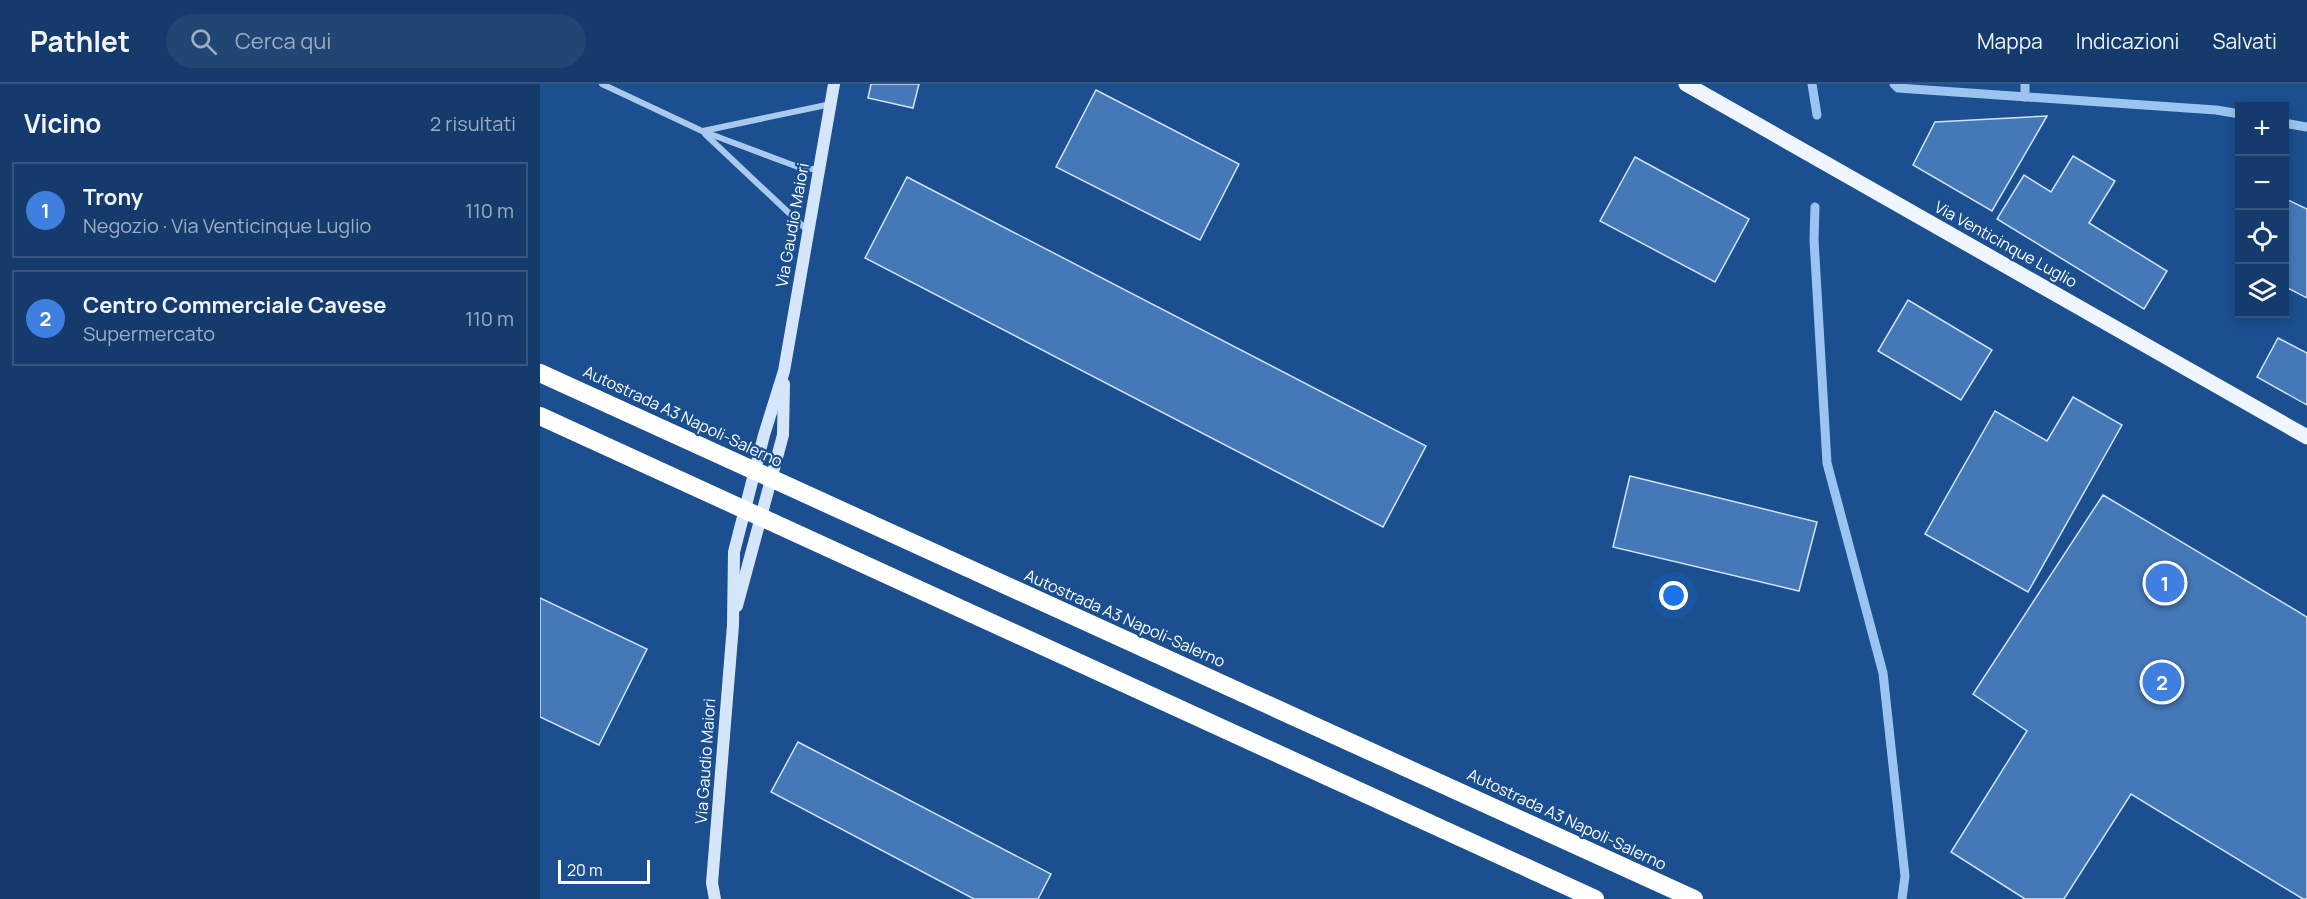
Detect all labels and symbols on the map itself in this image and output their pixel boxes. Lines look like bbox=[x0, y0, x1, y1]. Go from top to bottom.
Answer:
street label: Via Gaudio Maiori bbox=[770, 161, 814, 289]
street label: Via Venticinque Luglio bbox=[1931, 196, 2081, 292]
street label: Autostrada A3 Napoli-Salerno bbox=[580, 360, 786, 472]
pin: 1 bbox=[2146, 560, 2184, 606]
street label: Autostrada A3 Napoli-Salerno bbox=[1021, 564, 1229, 672]
your location bbox=[1659, 581, 1688, 610]
pin: 2 bbox=[2142, 660, 2182, 704]
street label: Via Gaudio Maiori bbox=[690, 698, 720, 824]
street label: Autostrada A3 Napoli-Salerno bbox=[1464, 763, 1670, 875]
scale bar bbox=[558, 857, 650, 884]

